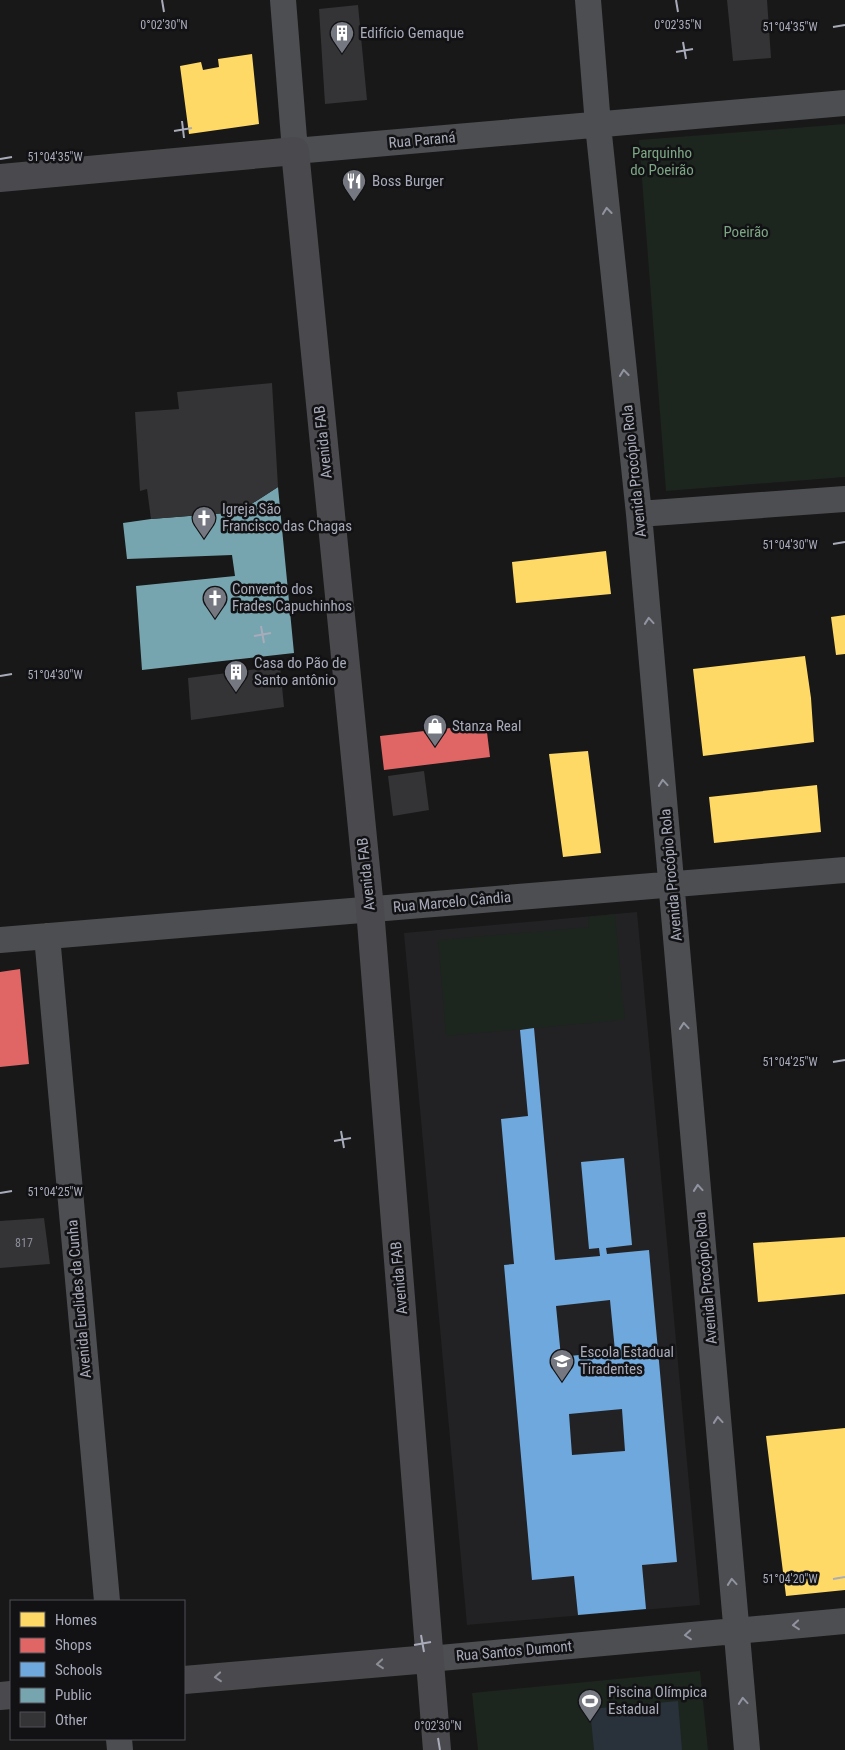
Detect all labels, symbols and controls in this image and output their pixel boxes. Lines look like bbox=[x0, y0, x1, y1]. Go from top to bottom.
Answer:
text: 0°02'30"N bbox=[140, 18, 188, 32]
text: 0°02'35"N bbox=[654, 18, 702, 32]
building icon: Edifício Gemaque bbox=[329, 20, 355, 54]
text: 51°04'35"W bbox=[762, 20, 818, 34]
place label: Edifício Gemaque bbox=[360, 24, 464, 42]
street label: Rua Paraná bbox=[388, 128, 456, 152]
park label: Parquinho do Poeirão bbox=[630, 144, 694, 179]
text: 51°04'35"W bbox=[27, 150, 83, 164]
restaurant icon: Boss Burger bbox=[341, 168, 367, 202]
place label: Boss Burger bbox=[372, 172, 444, 190]
one-way arrow bbox=[602, 207, 613, 215]
park label: Poeirão bbox=[723, 223, 769, 241]
one-way arrow bbox=[619, 368, 630, 376]
street label: Avenida Procópio Rola bbox=[618, 404, 650, 538]
street label: Avenida FAB bbox=[310, 405, 336, 479]
place label: Igreja São Francisco das Chagas bbox=[222, 500, 352, 535]
church icon: Igreja São Francisco das Chagas bbox=[191, 505, 217, 539]
text: 51°04'30"W bbox=[762, 538, 818, 552]
place label: Convento dos Frades Capuchinhos bbox=[232, 580, 352, 615]
church icon: Convento dos Frades Capuchinhos bbox=[202, 585, 228, 619]
one-way arrow bbox=[643, 617, 654, 625]
place label: Casa do Pão de Santo antônio bbox=[254, 654, 346, 689]
building icon: Casa do Pão de Santo antônio bbox=[223, 659, 249, 693]
text: 51°04'30"W bbox=[27, 668, 83, 682]
shop icon: Stanza Real bbox=[422, 713, 448, 747]
place label: Stanza Real bbox=[452, 717, 522, 735]
one-way arrow bbox=[657, 779, 668, 787]
street label: Avenida Procópio Rola bbox=[656, 808, 686, 942]
street label: Avenida FAB bbox=[353, 837, 379, 911]
street label: Rua Marcelo Cândia bbox=[392, 888, 512, 916]
one-way arrow bbox=[679, 1022, 690, 1030]
text: 51°04'25"W bbox=[762, 1055, 818, 1069]
one-way arrow bbox=[693, 1184, 704, 1192]
text: 51°04'25"W bbox=[27, 1185, 83, 1199]
street label: Avenida Procópio Rola bbox=[691, 1211, 721, 1345]
street label: Avenida Euclides da Cunha bbox=[63, 1219, 95, 1379]
house number: 817 bbox=[15, 1236, 33, 1250]
street label: Avenida FAB bbox=[387, 1241, 411, 1315]
place label: Escola Estadual Tiradentes bbox=[580, 1343, 674, 1378]
school or university icon: Escola Estadual Tiradentes bbox=[549, 1348, 575, 1382]
one-way arrow bbox=[713, 1416, 724, 1424]
text: 51°04'20"W bbox=[762, 1572, 818, 1586]
one-way arrow bbox=[727, 1577, 738, 1585]
legend bbox=[10, 1600, 185, 1740]
text: Homes bbox=[55, 1611, 97, 1629]
one-way arrow bbox=[792, 1619, 800, 1630]
one-way arrow bbox=[684, 1629, 692, 1640]
text: Shops bbox=[55, 1636, 92, 1654]
street label: Rua Santos Dumont bbox=[455, 1637, 573, 1665]
one-way arrow bbox=[376, 1658, 384, 1669]
text: Schools bbox=[55, 1661, 102, 1679]
one-way arrow bbox=[214, 1672, 222, 1683]
place label: Piscina Olímpica Estadual bbox=[608, 1683, 707, 1718]
text: Public bbox=[55, 1686, 92, 1704]
sports icon: Piscina Olímpica Estadual bbox=[577, 1688, 603, 1722]
one-way arrow bbox=[737, 1697, 748, 1705]
text: Other bbox=[55, 1711, 88, 1729]
text: 0°02'30"N bbox=[414, 1719, 462, 1733]

